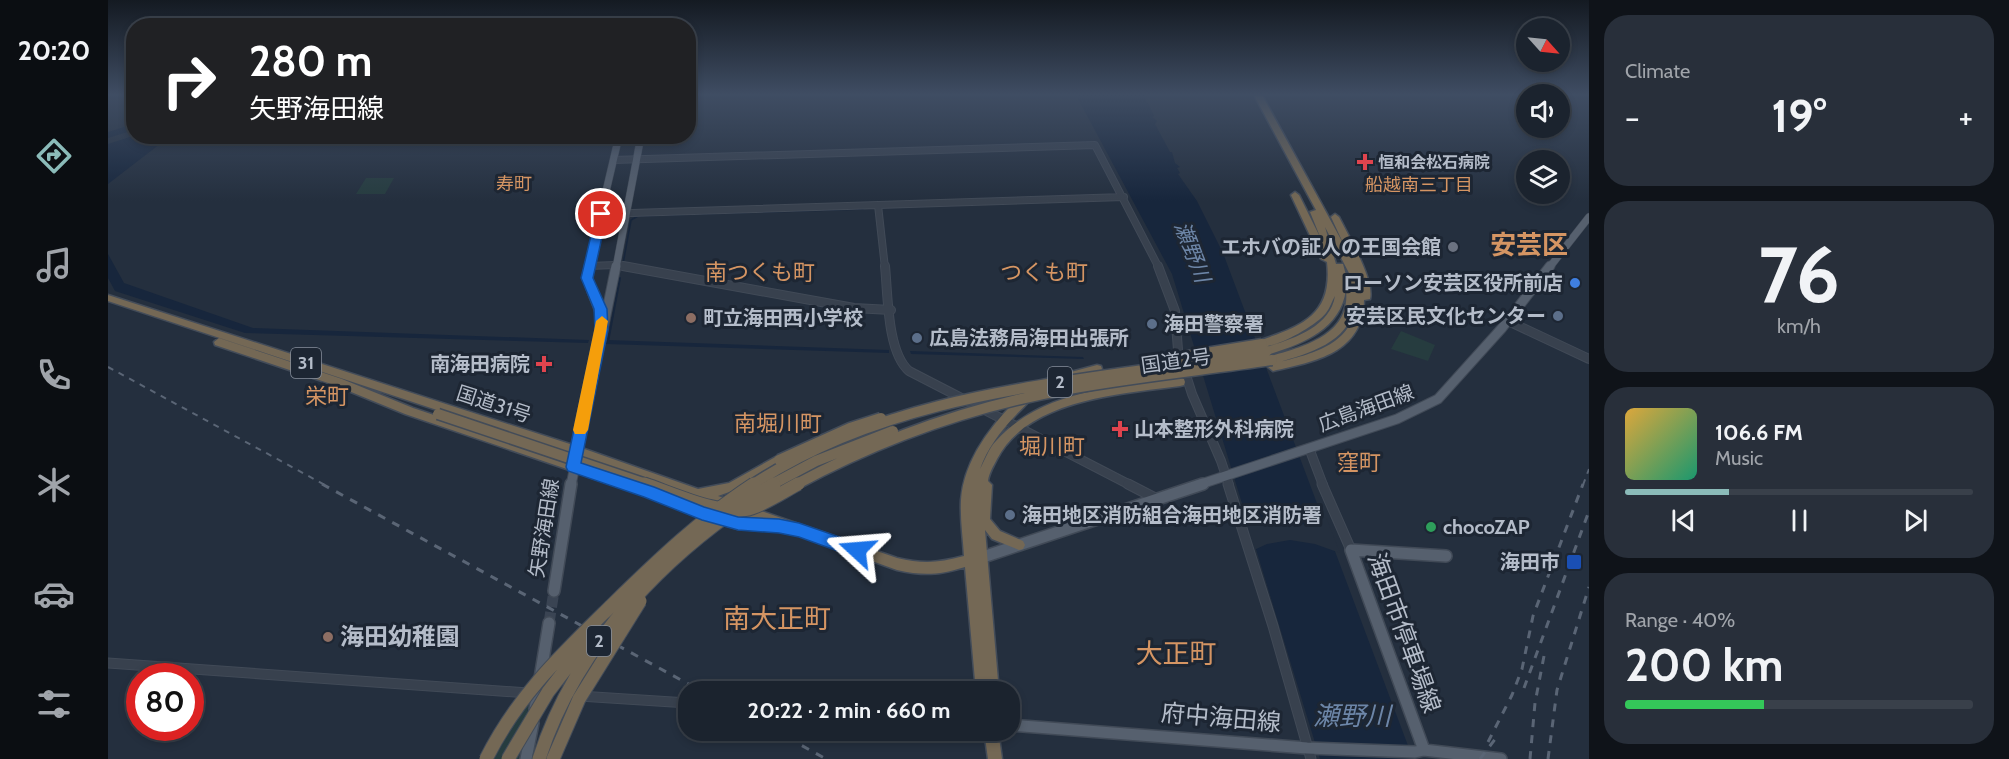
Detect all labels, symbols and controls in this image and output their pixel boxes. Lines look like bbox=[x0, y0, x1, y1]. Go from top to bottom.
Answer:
north arrow bbox=[1516, 18, 1570, 72]
map controls bbox=[1516, 18, 1570, 204]
text: 20:20 bbox=[18, 34, 90, 67]
text: 280 m bbox=[249, 35, 372, 87]
icon: right bbox=[150, 42, 228, 120]
text: Climate bbox=[1625, 59, 1690, 83]
button: sound bbox=[1516, 84, 1570, 138]
text: 19° bbox=[1772, 89, 1826, 143]
text: 矢野海田線 bbox=[249, 92, 384, 125]
text: − bbox=[1625, 97, 1640, 137]
text: + bbox=[1958, 97, 1973, 137]
icon: directions bbox=[33, 135, 75, 177]
button: layers bbox=[1516, 150, 1570, 204]
marker: 恒和会松石病院 bbox=[1356, 153, 1374, 171]
place label: 恒和会松石病院 bbox=[1378, 153, 1490, 172]
district label: 寿町 bbox=[496, 173, 532, 195]
district label: 船越南三丁目 bbox=[1365, 174, 1473, 196]
pin bbox=[575, 188, 626, 239]
icon: arrive bbox=[584, 197, 617, 230]
water label: 瀬野川 bbox=[1170, 218, 1216, 288]
text: 76 bbox=[1758, 227, 1840, 322]
district label: 安芸区 bbox=[1490, 229, 1568, 261]
place label: エホバの証人の王国会館 bbox=[1221, 235, 1441, 259]
marker: エホバの証人の王国会館 bbox=[1446, 240, 1460, 254]
icon: music bbox=[33, 244, 75, 286]
district label: 南つくも町 bbox=[705, 259, 815, 286]
district label: つくも町 bbox=[1000, 259, 1088, 286]
place label: ローソン安芸区役所前店 bbox=[1343, 271, 1563, 295]
marker: ローソン安芸区役所前店 bbox=[1568, 276, 1582, 290]
place label: 安芸区民文化センター bbox=[1346, 304, 1546, 328]
place label: 町立海田西小学校 bbox=[703, 306, 863, 330]
marker: 安芸区民文化センター bbox=[1551, 309, 1565, 323]
marker: 町立海田西小学校 bbox=[684, 311, 698, 325]
place label: 海田警察署 bbox=[1164, 312, 1264, 336]
text: km/h bbox=[1777, 314, 1821, 338]
marker: 海田警察署 bbox=[1145, 317, 1159, 331]
place label: 広島法務局海田出張所 bbox=[929, 326, 1129, 350]
marker: 広島法務局海田出張所 bbox=[910, 331, 924, 345]
street label: 国道2号 bbox=[1139, 344, 1213, 378]
road number: 31 bbox=[291, 348, 321, 378]
place label: 南海田病院 bbox=[430, 352, 530, 376]
icon: phone bbox=[33, 354, 75, 396]
marker: 南海田病院 bbox=[535, 355, 553, 373]
road number: 2 bbox=[1048, 367, 1072, 397]
street label: 広島海田線 bbox=[1315, 380, 1417, 436]
street label: 国道31号 bbox=[454, 381, 534, 427]
district label: 栄町 bbox=[305, 383, 349, 410]
district label: 南堀川町 bbox=[734, 410, 822, 437]
place label: 山本整形外科病院 bbox=[1134, 417, 1294, 441]
text: 106.6 FM bbox=[1715, 419, 1803, 446]
marker: 山本整形外科病院 bbox=[1111, 420, 1129, 438]
district label: 堀川町 bbox=[1019, 433, 1085, 460]
text: Music bbox=[1715, 446, 1763, 470]
district label: 窪町 bbox=[1337, 449, 1381, 476]
icon: climate bbox=[33, 464, 75, 506]
street label: 矢野海田線 bbox=[524, 477, 564, 579]
place label: 海田地区消防組合海田地区消防署 bbox=[1022, 503, 1322, 527]
icon: previous bbox=[1667, 504, 1700, 537]
icon: pause bbox=[1783, 504, 1816, 537]
icon: next bbox=[1899, 504, 1932, 537]
marker: 海田地区消防組合海田地区消防署 bbox=[1003, 508, 1017, 522]
place label: chocoZAP bbox=[1443, 515, 1530, 539]
position arrow bbox=[825, 518, 889, 582]
marker: chocoZAP bbox=[1424, 520, 1438, 534]
street label: 海田市停車場線 bbox=[1362, 549, 1447, 717]
place label: 海田市 bbox=[1500, 550, 1560, 574]
marker: 海田市 bbox=[1565, 553, 1583, 571]
icon: car bbox=[33, 573, 75, 615]
district label: 南大正町 bbox=[723, 602, 831, 635]
text: Range · 40% bbox=[1625, 608, 1735, 632]
place label: 海田幼稚園 bbox=[340, 622, 460, 651]
road number: 2 bbox=[587, 626, 611, 656]
marker: 海田幼稚園 bbox=[321, 630, 335, 644]
district label: 大正町 bbox=[1136, 637, 1217, 670]
text: 200 km bbox=[1625, 638, 1783, 692]
speed limit sign: 80 bbox=[126, 663, 204, 741]
icon: filters bbox=[33, 683, 75, 725]
text: 20:22 · 2 min · 660 m bbox=[748, 697, 950, 724]
street label: 府中海田線 bbox=[1160, 698, 1282, 737]
water label: 瀬野川 bbox=[1313, 700, 1394, 732]

